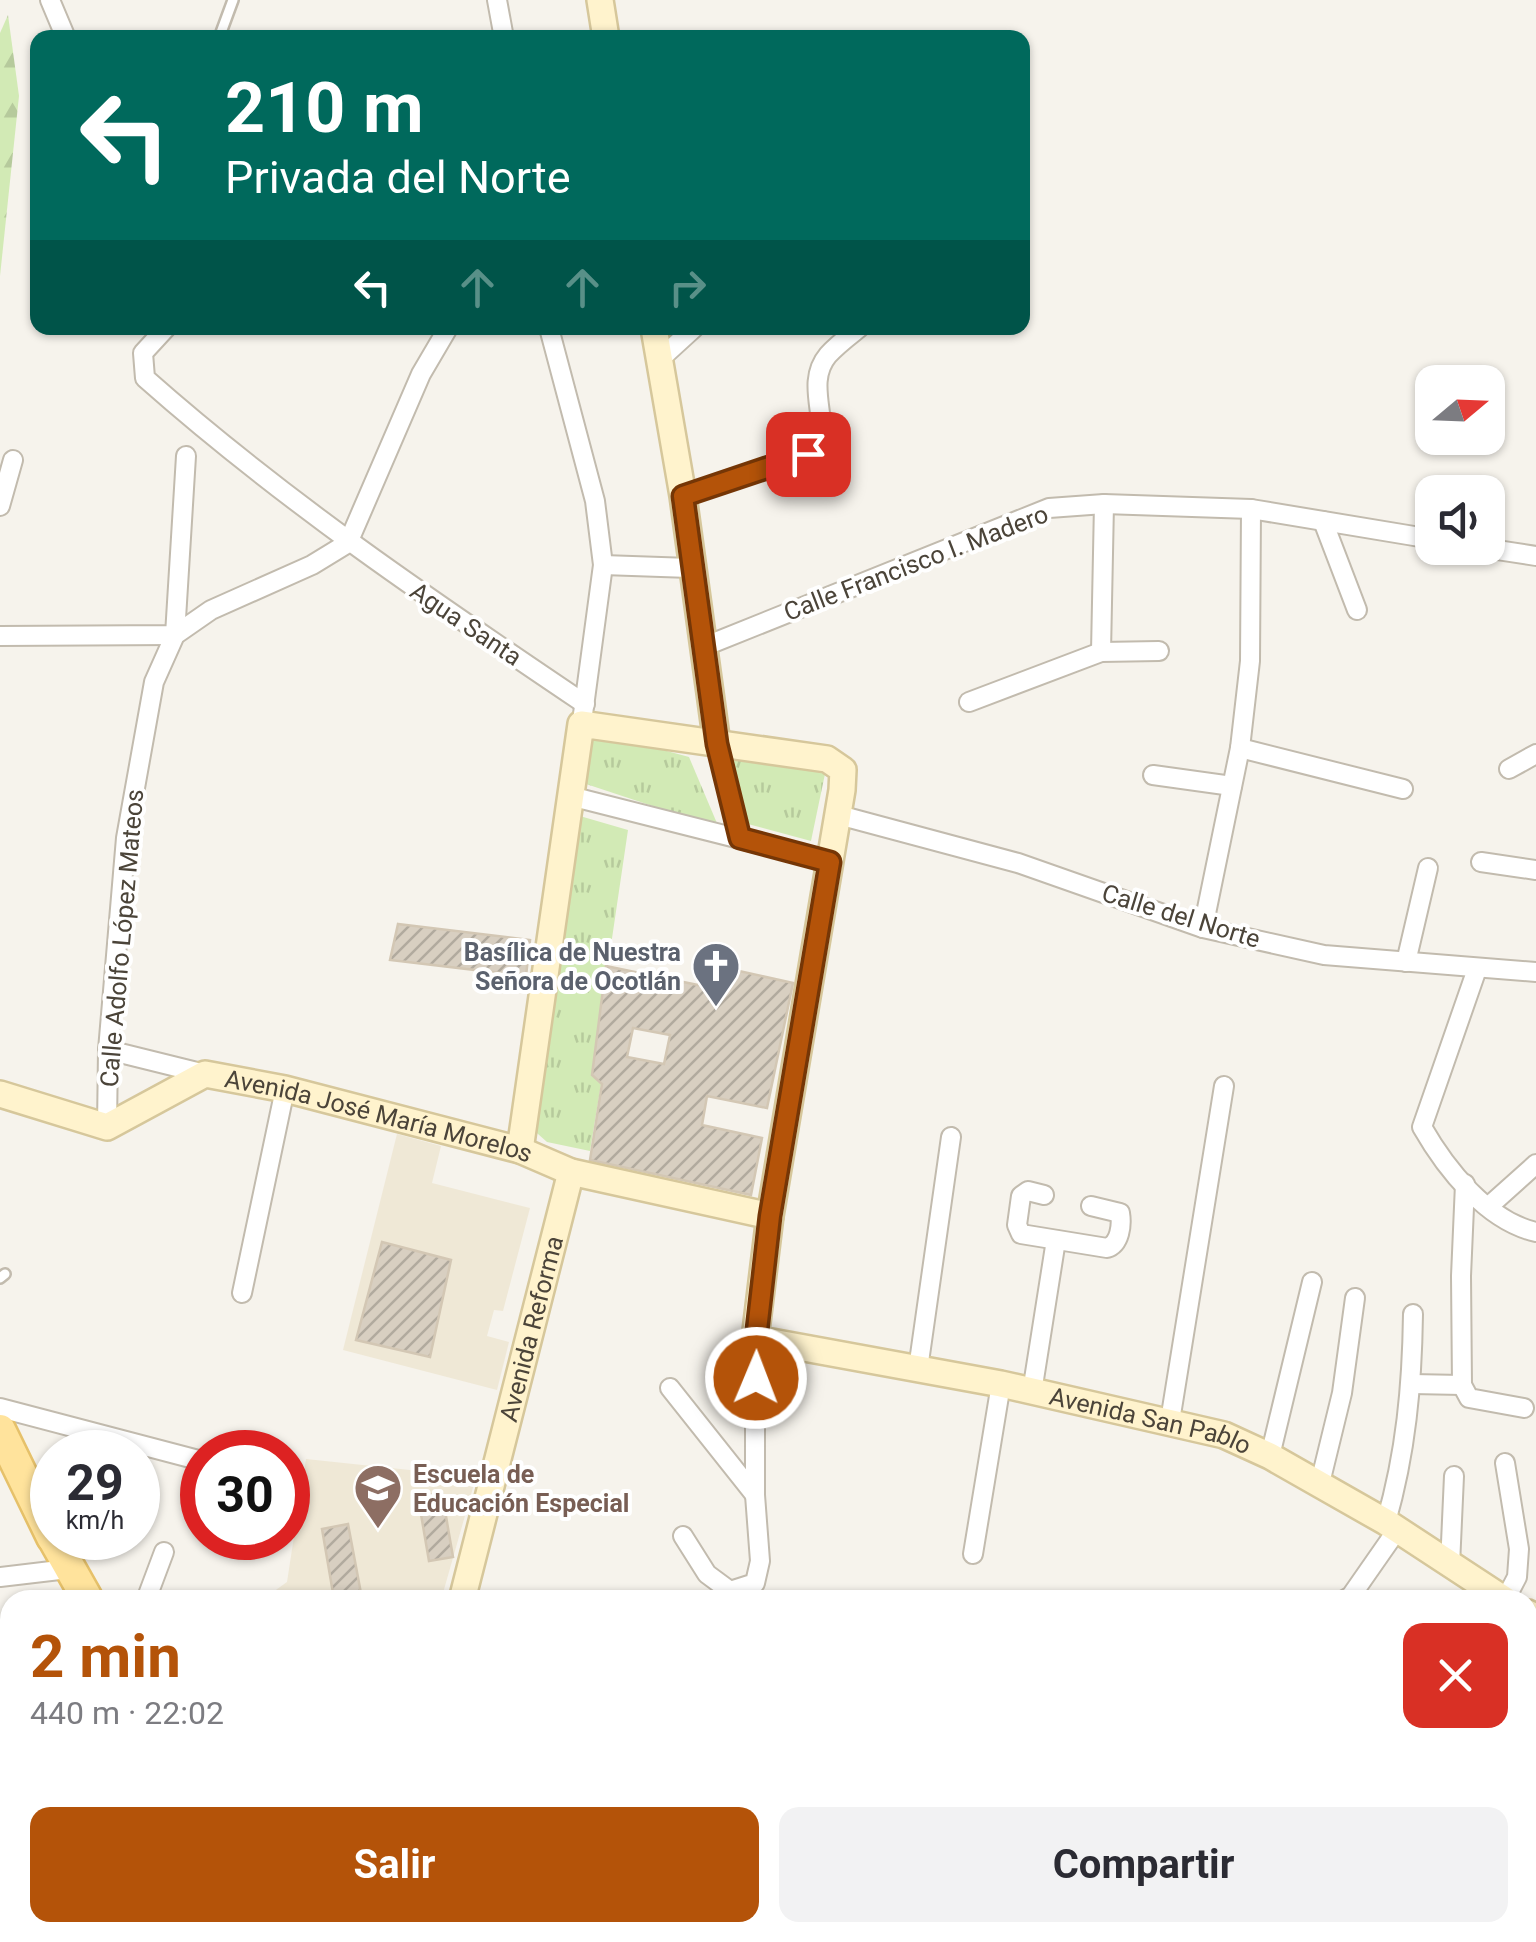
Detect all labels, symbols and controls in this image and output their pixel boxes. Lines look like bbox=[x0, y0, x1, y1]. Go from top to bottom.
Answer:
text: 210 m bbox=[225, 67, 424, 149]
icon: left bbox=[60, 70, 190, 200]
text: Privada del Norte bbox=[225, 151, 571, 204]
icon: left bbox=[345, 260, 400, 315]
icon: ahead bbox=[450, 260, 505, 315]
icon: ahead bbox=[555, 260, 610, 315]
icon: right bbox=[660, 260, 715, 315]
north arrow bbox=[1415, 365, 1505, 455]
map controls bbox=[1415, 365, 1505, 565]
pin bbox=[766, 412, 851, 497]
icon: arrive bbox=[781, 427, 836, 482]
button: sound bbox=[1415, 475, 1505, 565]
street label: Calle Francisco I. Madero bbox=[780, 499, 1052, 627]
street label: Agua Santa bbox=[405, 576, 527, 672]
street label: Calle Adolfo López Mateos bbox=[95, 788, 149, 1088]
street label: Calle del Norte bbox=[1098, 878, 1264, 954]
place label: Basílica de Nuestra Señora de Ocotlán bbox=[464, 938, 681, 996]
church icon: Basílica de Nuestra Señora de Ocotlán bbox=[690, 940, 742, 1008]
street label: Avenida José María Morelos bbox=[223, 1064, 537, 1168]
street label: Avenida Reforma bbox=[494, 1233, 569, 1425]
position arrow bbox=[704, 1326, 808, 1430]
street label: Avenida San Pablo bbox=[1047, 1381, 1256, 1460]
speed limit sign: 30 bbox=[180, 1430, 310, 1560]
text: 29 bbox=[66, 1454, 124, 1512]
place label: Escuela de Educación Especial bbox=[413, 1460, 629, 1518]
school or university icon: Escuela de Educación Especial bbox=[352, 1462, 404, 1530]
text: km/h bbox=[66, 1506, 124, 1535]
text: 2 min bbox=[30, 1621, 181, 1692]
button: close bbox=[1403, 1623, 1508, 1728]
text: 440 m · 22:02 bbox=[30, 1694, 224, 1732]
button: Salir bbox=[30, 1807, 759, 1922]
button: Compartir bbox=[779, 1807, 1508, 1922]

